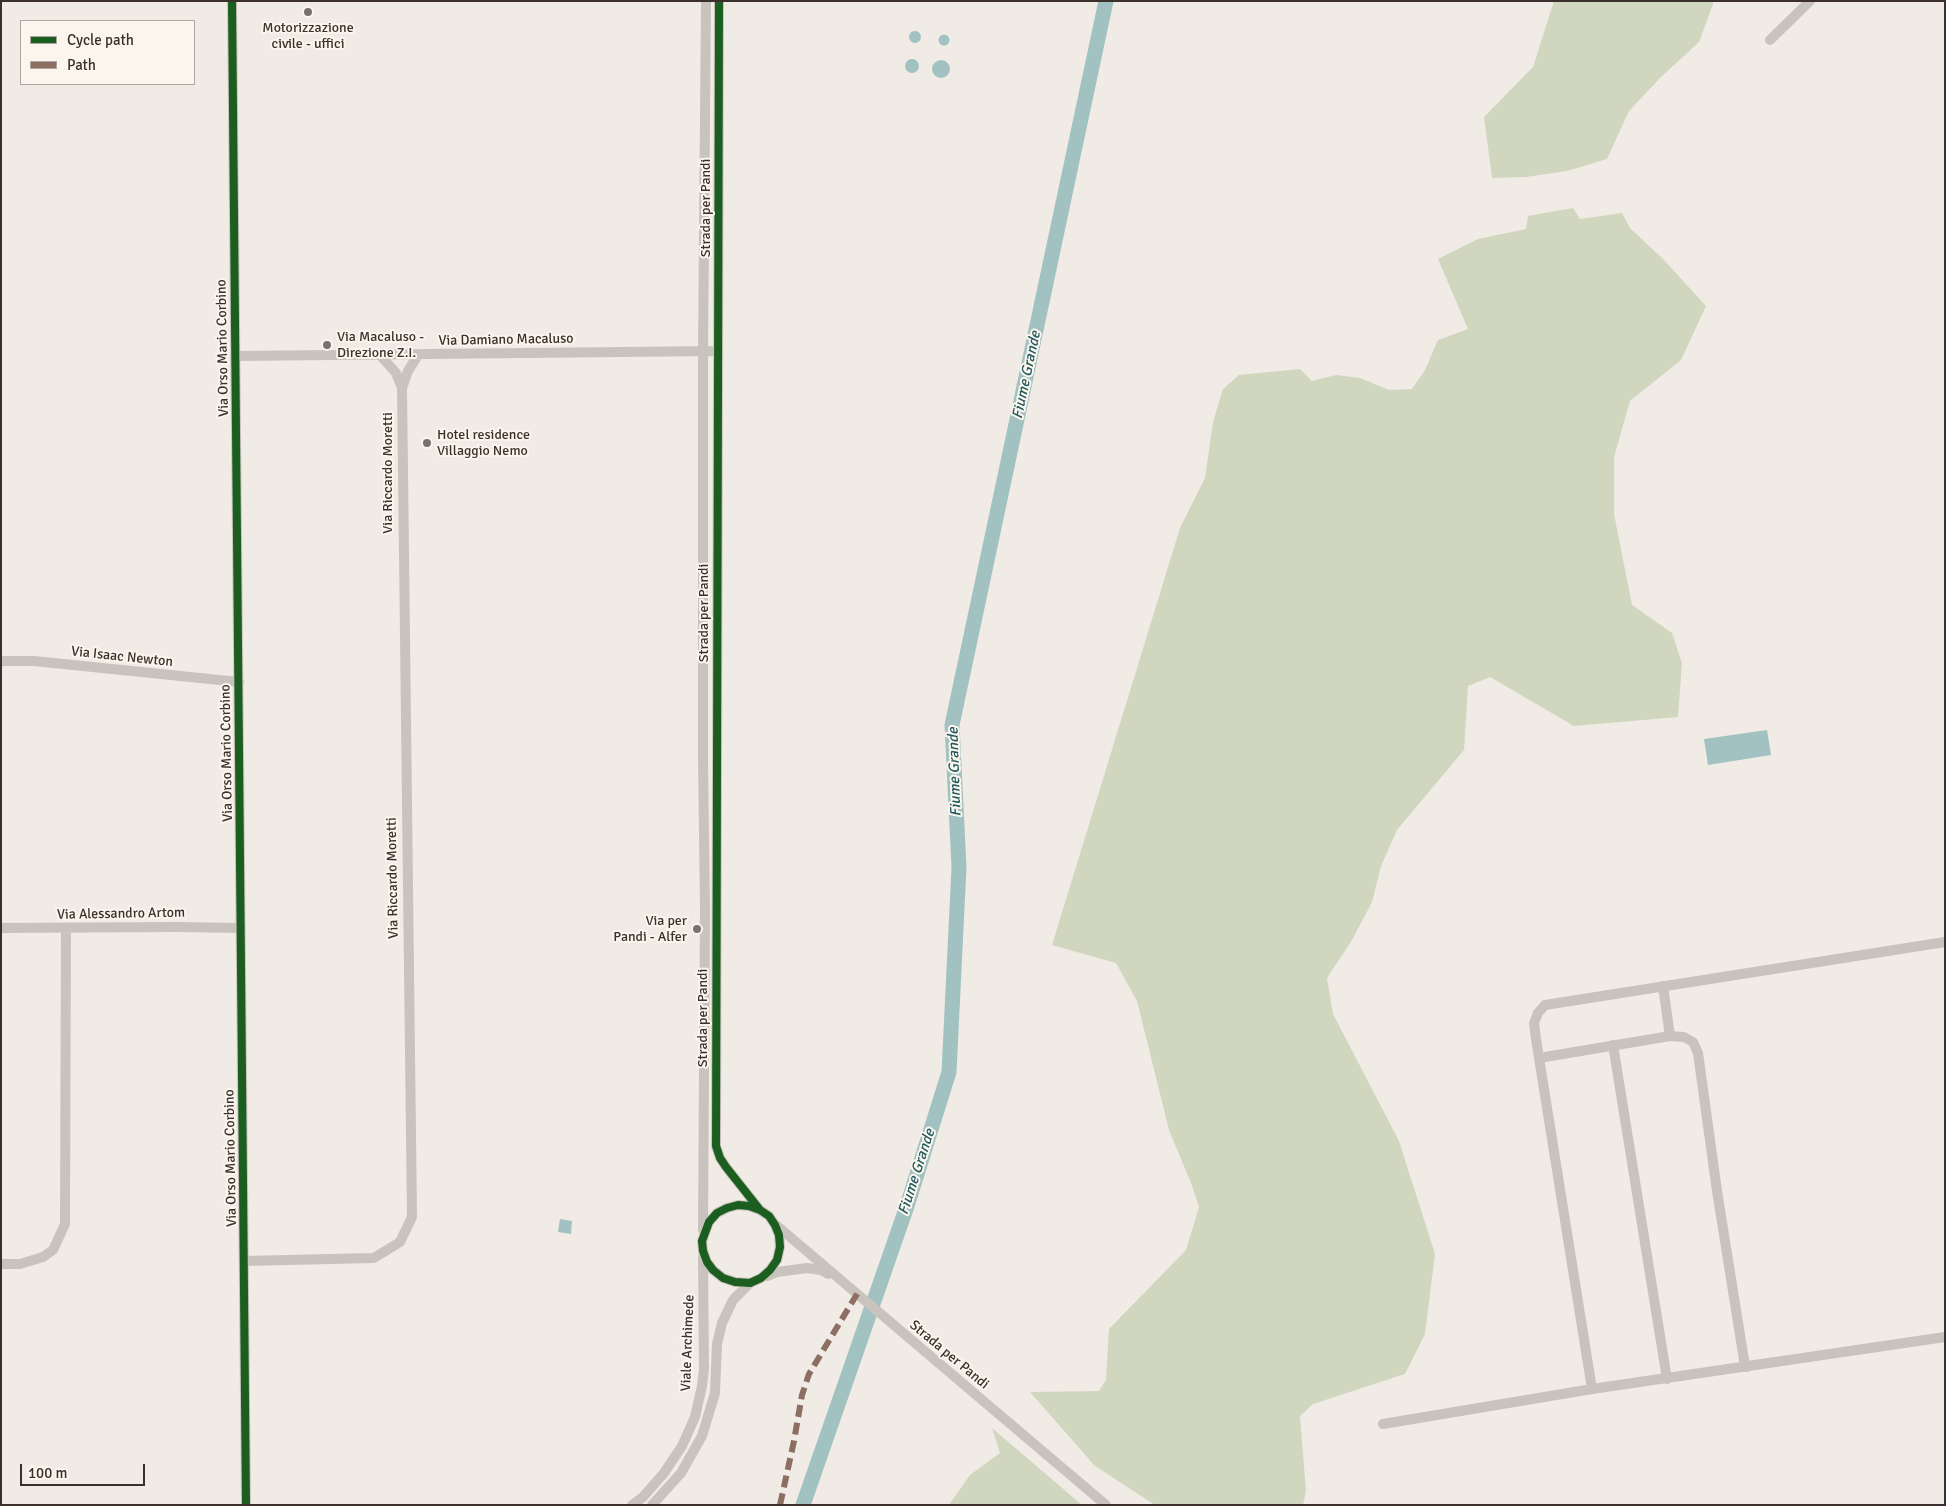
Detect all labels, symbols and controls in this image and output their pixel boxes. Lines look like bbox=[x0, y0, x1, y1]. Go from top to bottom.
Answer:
marker: Motorizzazione civile - uffici bbox=[302, 6, 314, 18]
legend bbox=[20, 20, 195, 85]
place label: Motorizzazione civile - uffici bbox=[262, 20, 354, 52]
text: Cycle path bbox=[67, 31, 134, 49]
text: Path bbox=[67, 56, 96, 74]
street label: Strada per Pandi bbox=[698, 159, 714, 257]
street label: Via Orso Mario Corbino bbox=[213, 279, 233, 417]
place label: Via Macaluso - Direzione Z.I. bbox=[337, 329, 424, 362]
street label: Via Damiano Macaluso bbox=[438, 330, 574, 350]
water label: Fiume Grande bbox=[1009, 330, 1045, 420]
marker: Via Macaluso - Direzione Z.I. bbox=[321, 339, 333, 351]
street label: Via Riccardo Moretti bbox=[380, 412, 396, 534]
place label: Hotel residence Villaggio Nemo bbox=[437, 427, 530, 460]
marker: Hotel residence Villaggio Nemo bbox=[421, 437, 433, 449]
street label: Strada per Pandi bbox=[696, 564, 712, 662]
street label: Via Isaac Newton bbox=[70, 643, 174, 671]
street label: Via Orso Mario Corbino bbox=[217, 684, 237, 822]
water label: Fiume Grande bbox=[944, 727, 966, 817]
street label: Via Riccardo Moretti bbox=[384, 817, 402, 939]
street label: Via Alessandro Artom bbox=[57, 904, 185, 924]
place label: Via per Pandi - Alfer bbox=[613, 913, 687, 946]
marker: Via per Pandi - Alfer bbox=[691, 923, 703, 935]
street label: Strada per Pandi bbox=[695, 969, 711, 1067]
street label: Via Orso Mario Corbino bbox=[221, 1089, 241, 1227]
water label: Fiume Grande bbox=[895, 1127, 939, 1217]
street label: Viale Archimede bbox=[678, 1294, 698, 1392]
street label: Strada per Pandi bbox=[906, 1317, 992, 1393]
scale bar bbox=[22, 1454, 148, 1486]
text: 100 m bbox=[28, 1464, 68, 1482]

